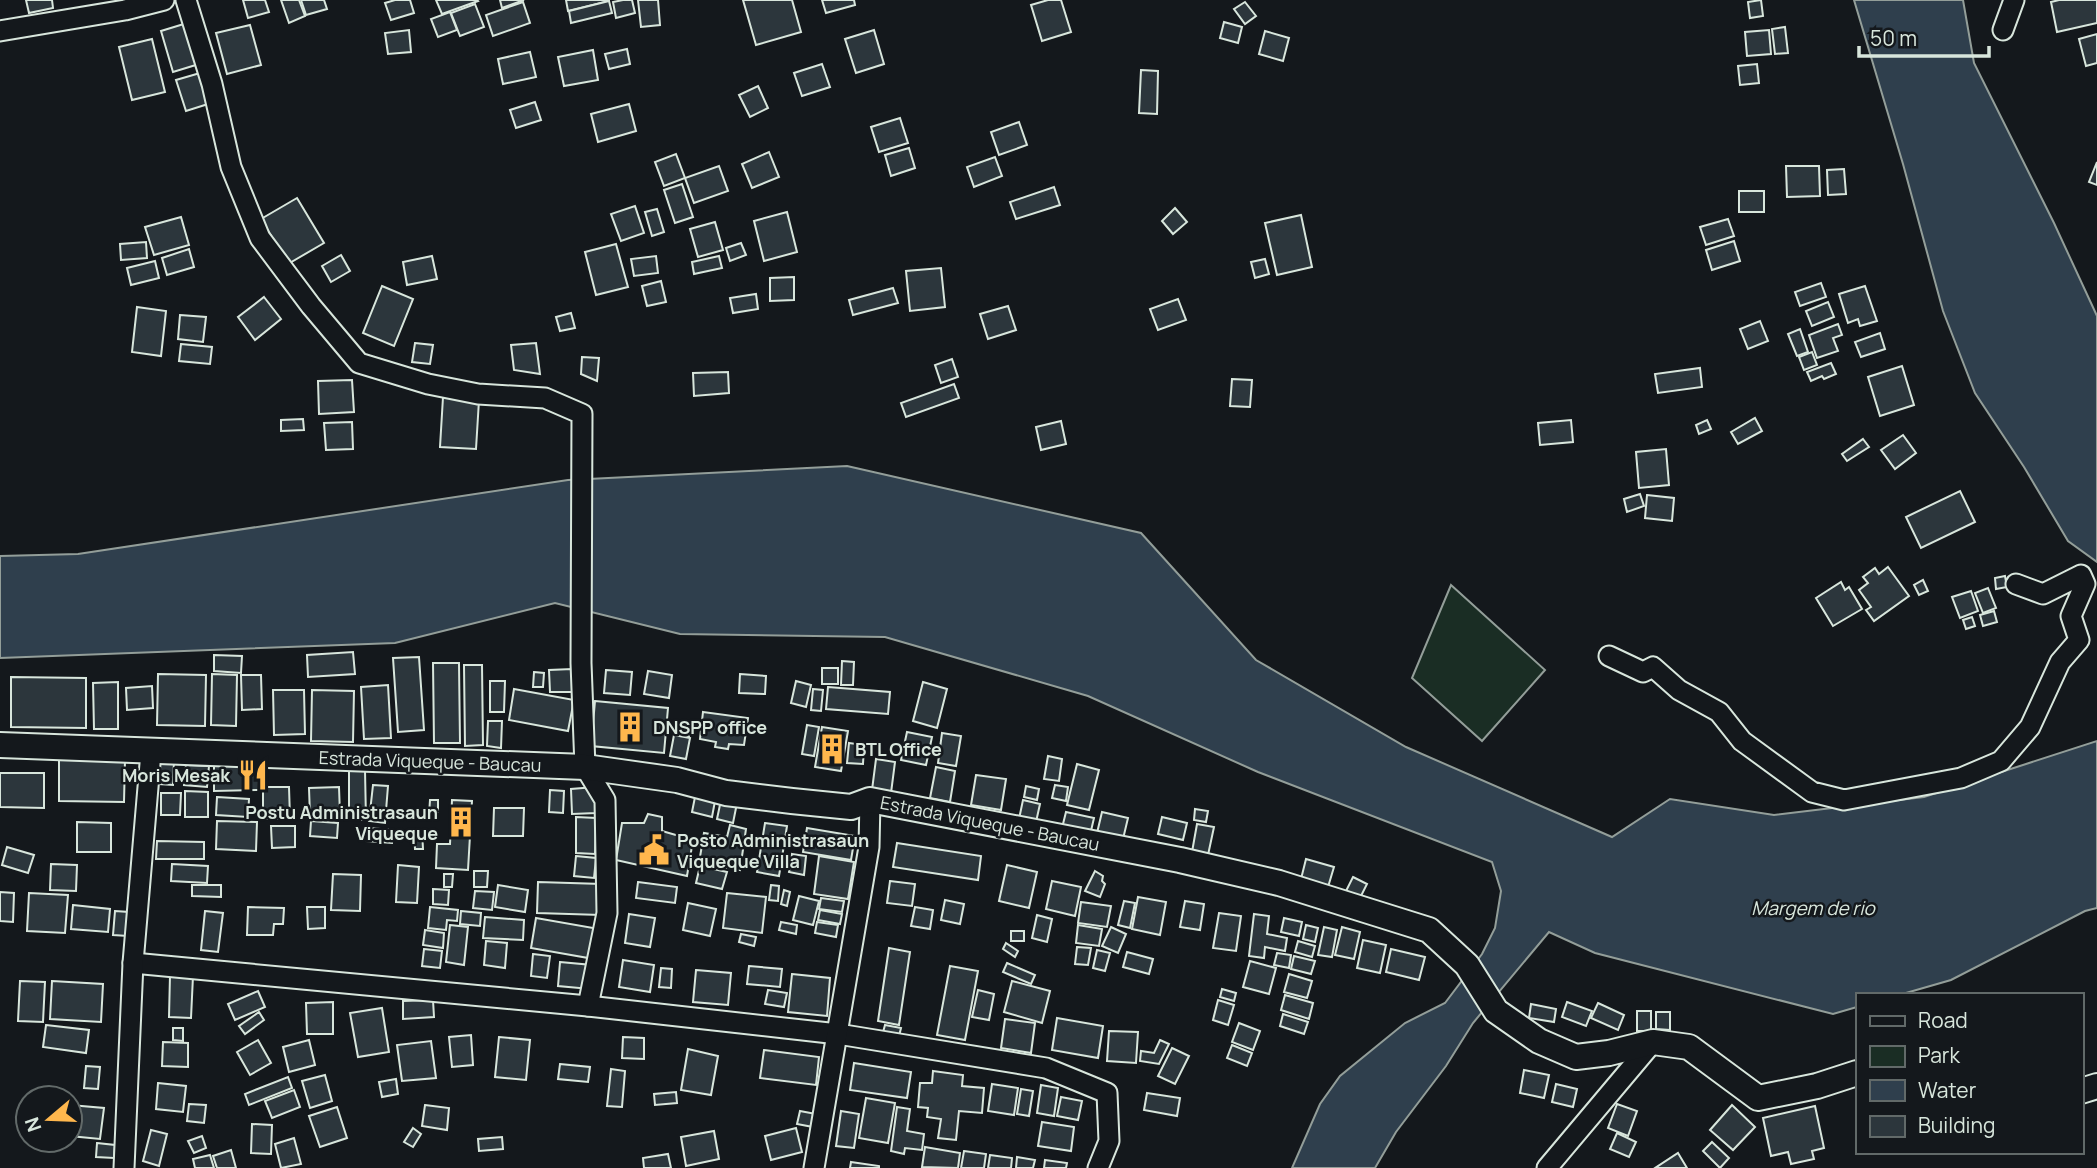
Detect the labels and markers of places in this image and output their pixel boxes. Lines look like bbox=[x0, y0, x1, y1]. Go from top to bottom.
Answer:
building icon: DNSPP office bbox=[613, 710, 647, 744]
place label: DNSPP office bbox=[653, 715, 767, 739]
building icon: BTL Office bbox=[815, 732, 849, 766]
place label: BTL Office bbox=[855, 737, 942, 761]
restaurant icon: Moris Mesak bbox=[236, 758, 270, 792]
place label: Moris Mesak bbox=[122, 763, 231, 787]
place label: Postu Administrasaun Viqueque bbox=[245, 800, 438, 845]
building icon: Postu Administrasaun Viqueque bbox=[444, 805, 478, 839]
place label: Posto Administrasaun Viqueque Villa bbox=[677, 828, 869, 873]
public building icon: Posto Administrasaun Viqueque Villa bbox=[637, 833, 671, 867]

